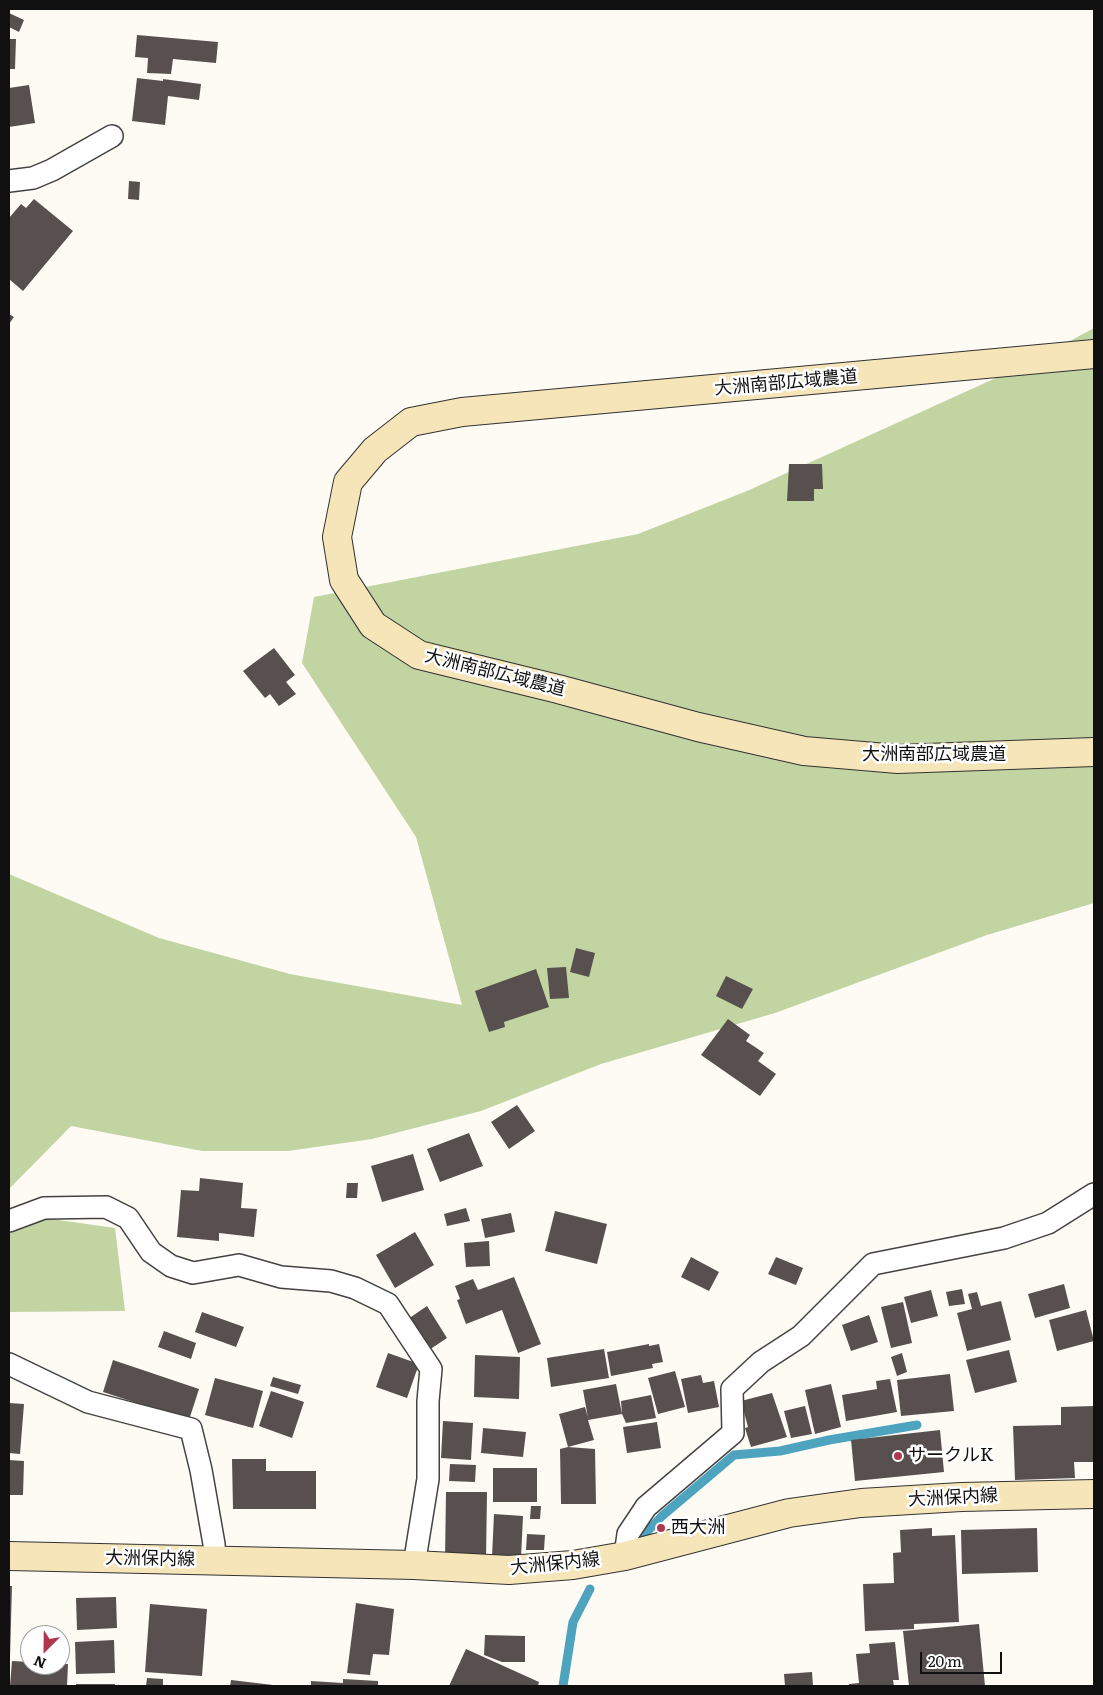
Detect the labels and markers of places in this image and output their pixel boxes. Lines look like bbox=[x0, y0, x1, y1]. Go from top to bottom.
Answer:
place label: サークルK bbox=[908, 1445, 994, 1467]
marker: サークルK bbox=[892, 1450, 904, 1462]
place label: 西大洲 bbox=[671, 1517, 725, 1539]
marker: 西大洲 bbox=[655, 1522, 667, 1534]

